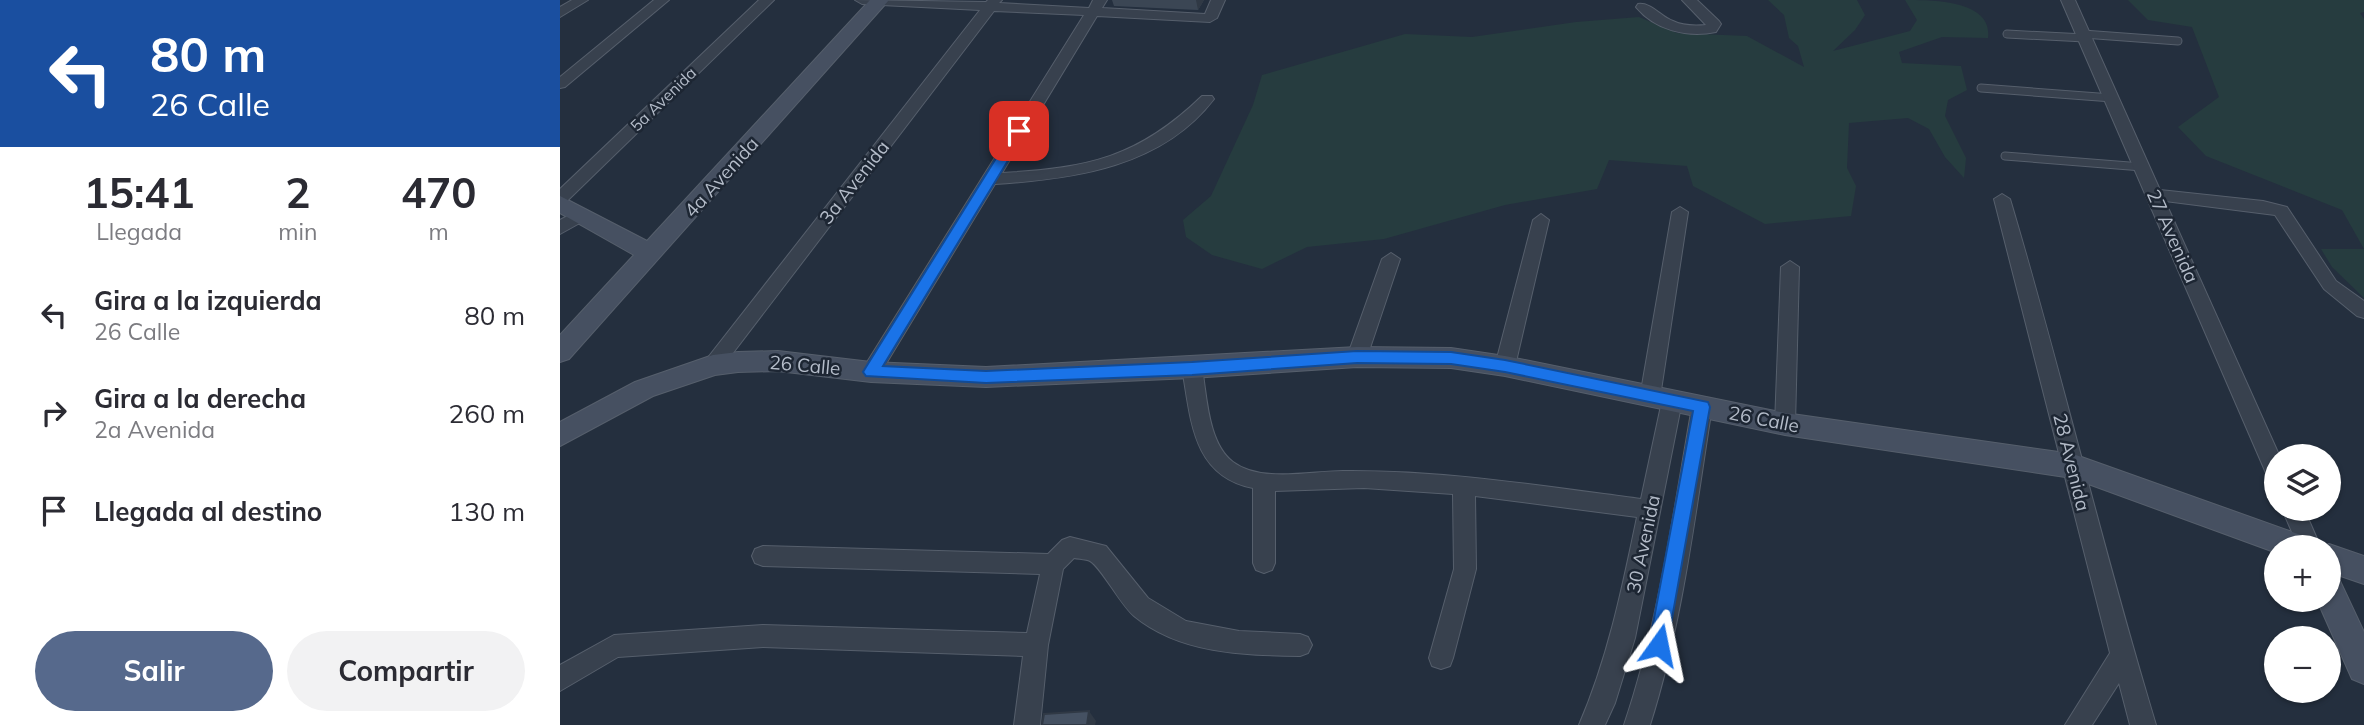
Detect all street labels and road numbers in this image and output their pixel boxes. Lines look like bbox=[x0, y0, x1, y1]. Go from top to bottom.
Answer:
street label: 5a Avenida bbox=[626, 63, 700, 135]
street label: 4a Avenida bbox=[679, 132, 763, 222]
street label: 3a Avenida bbox=[814, 135, 894, 229]
street label: 27 Avenida bbox=[2142, 185, 2204, 287]
street label: 26 Calle bbox=[768, 350, 842, 380]
street label: 26 Calle bbox=[1727, 400, 1801, 438]
street label: 28 Avenida bbox=[2048, 411, 2096, 513]
street label: 30 Avenida bbox=[1621, 493, 1665, 595]

